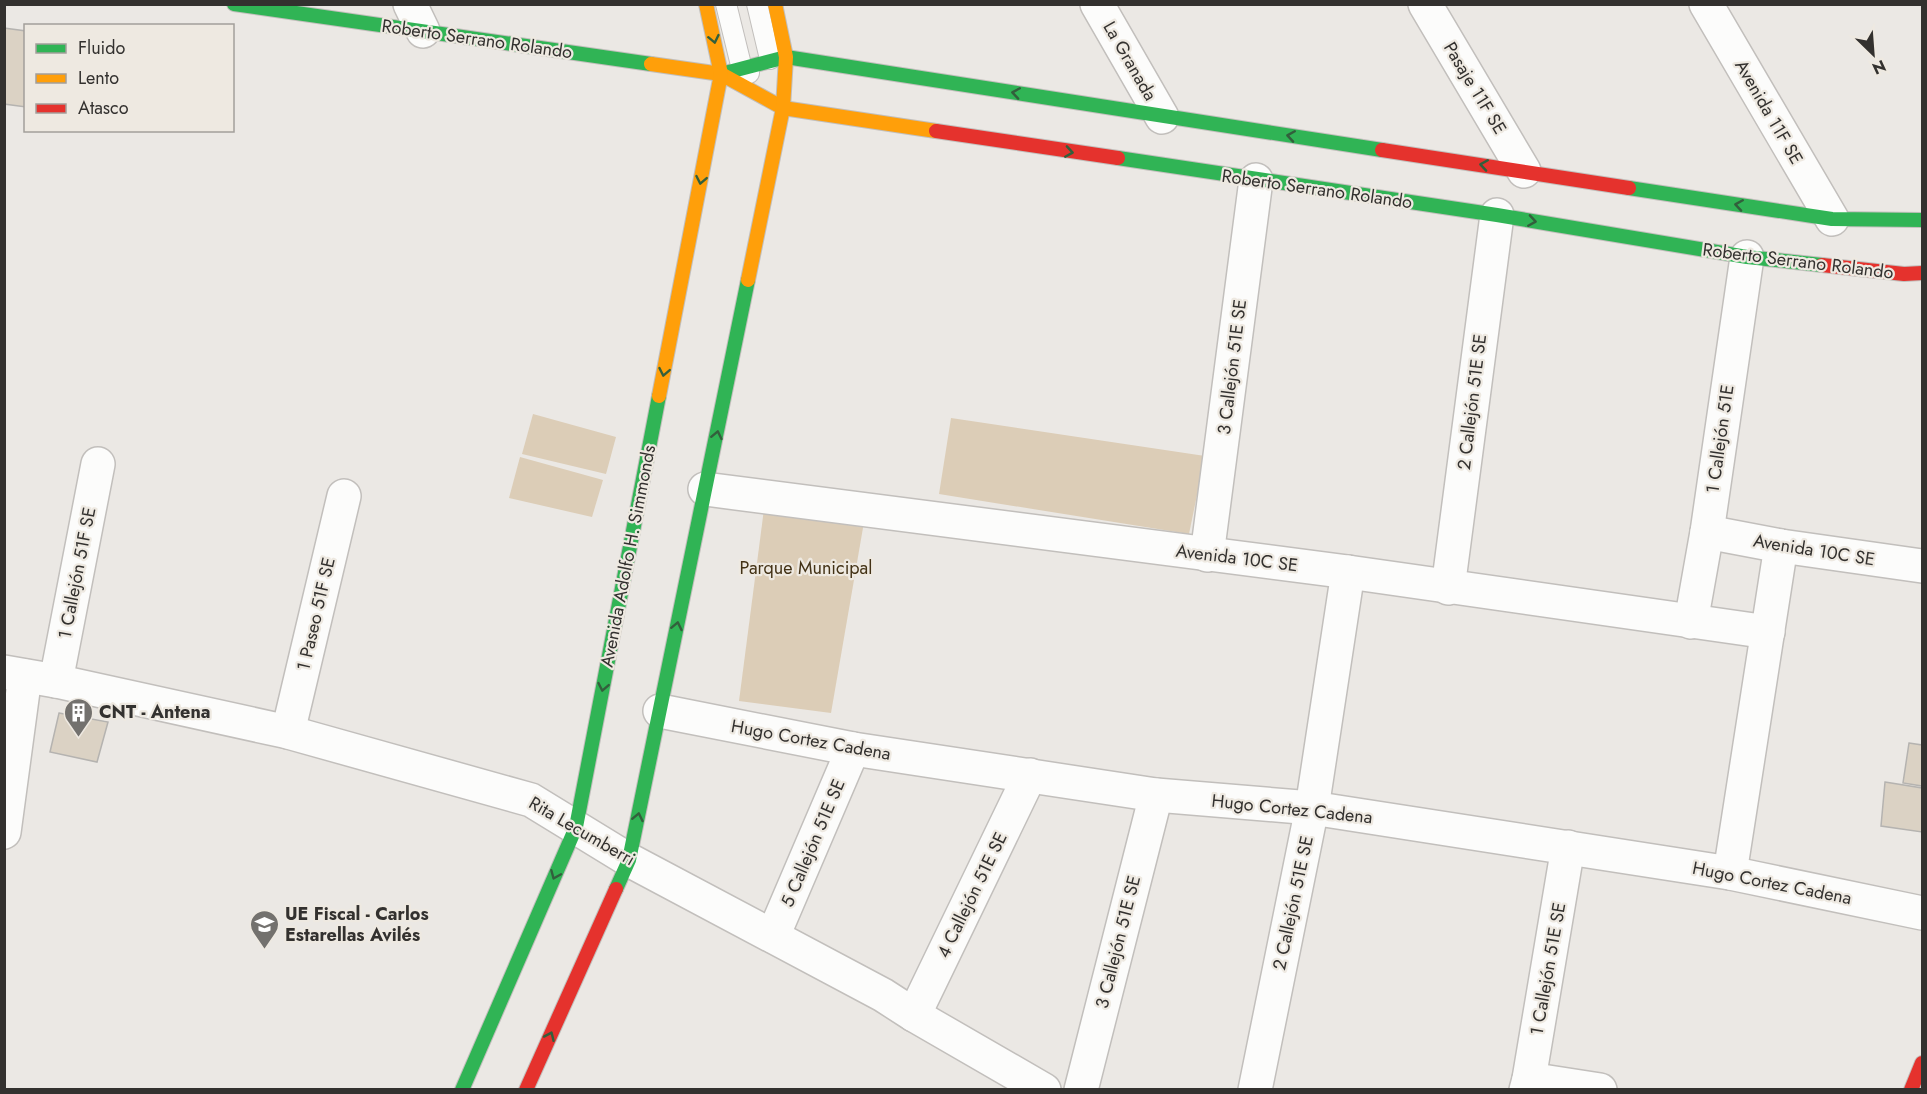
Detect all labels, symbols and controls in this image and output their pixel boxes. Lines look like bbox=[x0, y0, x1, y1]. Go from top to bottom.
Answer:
street label: Roberto Serrano Rolando bbox=[380, 13, 574, 65]
street label: La Granada bbox=[1097, 16, 1163, 106]
legend bbox=[24, 24, 234, 132]
north arrow bbox=[1843, 24, 1903, 84]
one-way arrow bbox=[707, 34, 720, 44]
text: Fluido bbox=[78, 35, 126, 61]
street label: Pasaje 11F SE bbox=[1437, 37, 1513, 139]
text: N bbox=[1869, 54, 1890, 80]
street label: Avenida 11F SE bbox=[1729, 55, 1809, 169]
text: Lento bbox=[78, 65, 119, 91]
one-way arrow bbox=[1011, 88, 1020, 100]
text: Atasco bbox=[78, 95, 129, 121]
one-way arrow bbox=[1287, 131, 1296, 143]
one-way arrow bbox=[1065, 145, 1074, 157]
one-way arrow bbox=[1480, 160, 1489, 172]
street label: Roberto Serrano Rolando bbox=[1220, 163, 1414, 215]
one-way arrow bbox=[695, 175, 708, 185]
one-way arrow bbox=[1735, 199, 1744, 211]
one-way arrow bbox=[1528, 215, 1537, 227]
street label: Roberto Serrano Rolando bbox=[1701, 236, 1895, 286]
street label: 3 Callejón 51E SE bbox=[1211, 298, 1253, 436]
street label: 2 Callejón 51E SE bbox=[1451, 333, 1493, 471]
one-way arrow bbox=[658, 366, 671, 376]
street label: 1 Callejón 51E bbox=[1700, 383, 1740, 495]
one-way arrow bbox=[709, 430, 722, 440]
street label: Avenida Adolfo H. Simmonds bbox=[594, 443, 662, 669]
street label: 1 Callejón 51F SE bbox=[51, 505, 103, 641]
street label: Avenida 10C SE bbox=[1751, 528, 1877, 572]
street label: Avenida 10C SE bbox=[1174, 538, 1300, 578]
street label: 1 Paseo 51F SE bbox=[290, 555, 342, 673]
park label: Parque Municipal bbox=[740, 555, 872, 581]
one-way arrow bbox=[670, 621, 683, 631]
one-way arrow bbox=[597, 681, 610, 691]
building icon: CNT - Antena bbox=[62, 696, 94, 738]
place label: CNT - Antena bbox=[99, 699, 210, 725]
street label: Hugo Cortez Cadena bbox=[729, 713, 893, 767]
street label: 5 Callejón 51E SE bbox=[774, 775, 852, 911]
street label: Hugo Cortez Cadena bbox=[1210, 788, 1374, 830]
street label: Rita Lecumberri bbox=[524, 790, 640, 872]
one-way arrow bbox=[631, 812, 644, 822]
street label: 4 Callejón 51E SE bbox=[930, 828, 1014, 962]
street label: 2 Callejón 51E SE bbox=[1266, 833, 1320, 973]
street label: Hugo Cortez Cadena bbox=[1690, 855, 1854, 911]
one-way arrow bbox=[550, 868, 562, 879]
street label: 3 Callejón 51E SE bbox=[1089, 873, 1147, 1011]
street label: 1 Callejón 51E SE bbox=[1524, 900, 1572, 1038]
place label: UE Fiscal - Carlos Estarellas Avilés bbox=[285, 901, 429, 948]
school or university icon: UE Fiscal - Carlos Estarellas Avilés bbox=[248, 908, 280, 950]
one-way arrow bbox=[543, 1032, 555, 1043]

